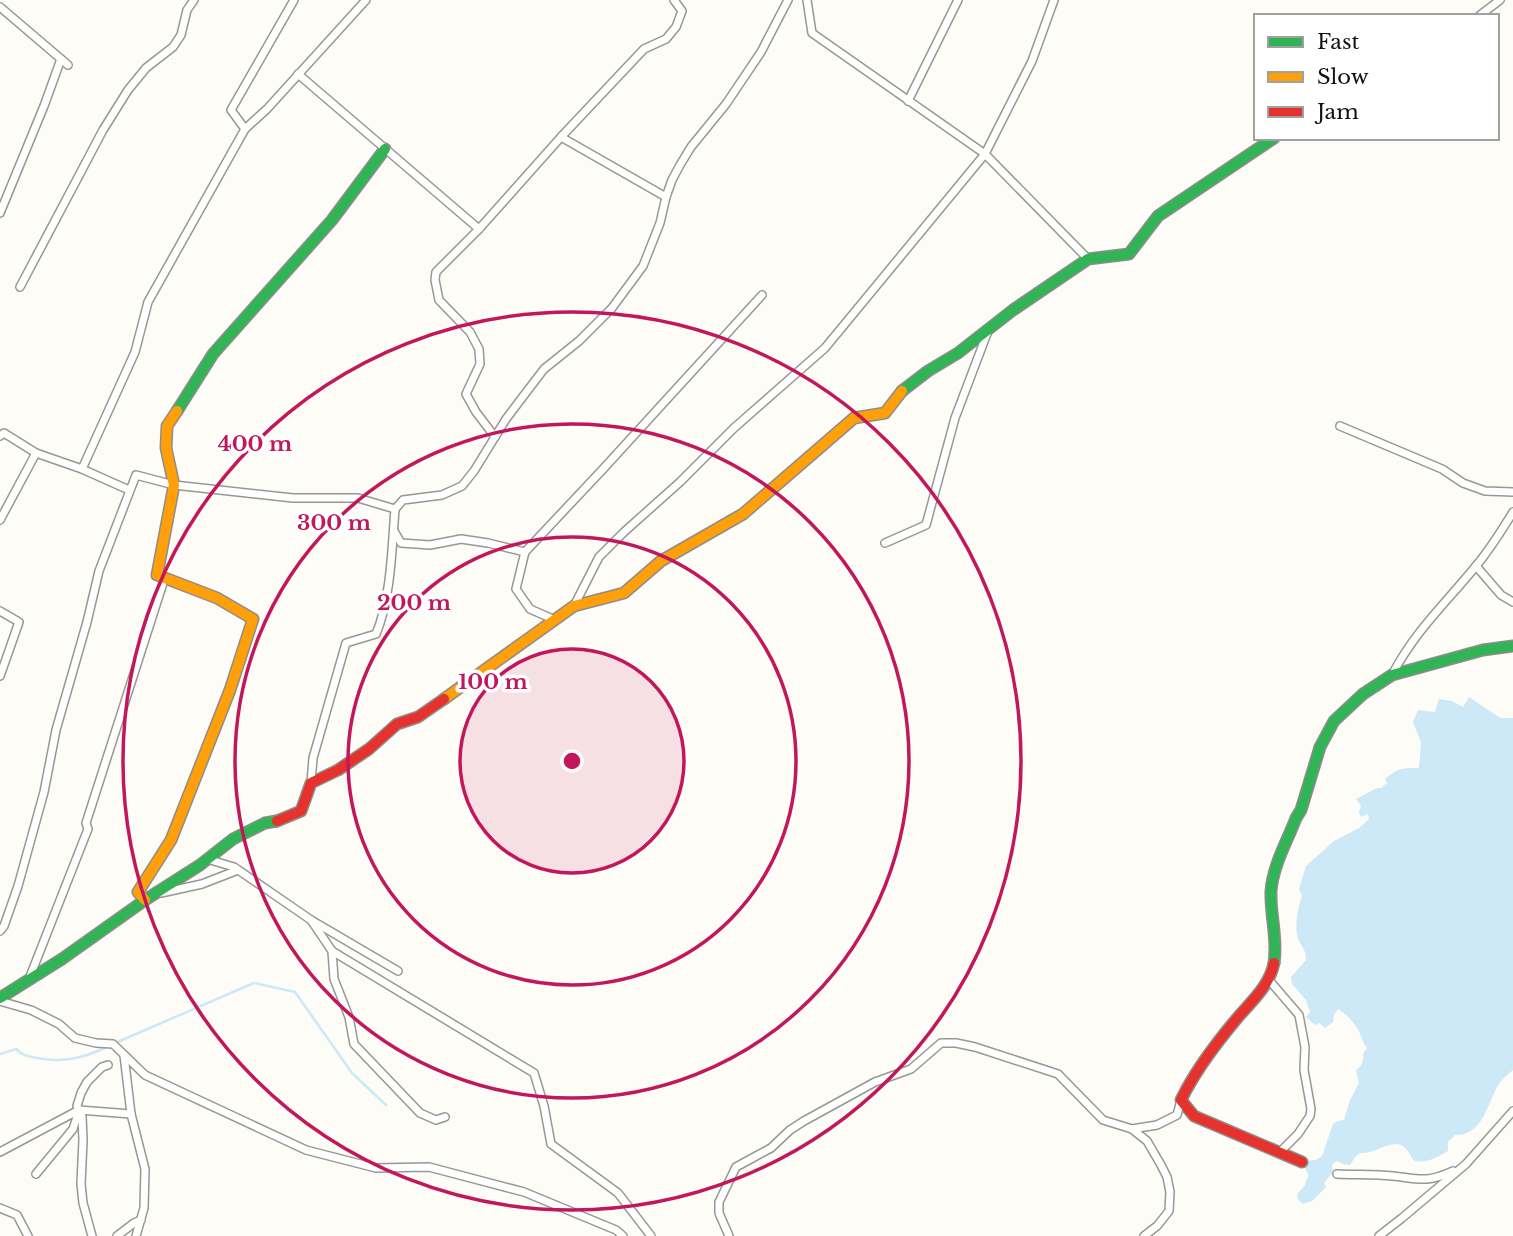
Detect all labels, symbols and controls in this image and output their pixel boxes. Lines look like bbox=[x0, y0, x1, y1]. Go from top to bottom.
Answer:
legend bbox=[1254, 14, 1499, 140]
text: Fast bbox=[1317, 29, 1359, 55]
text: Slow bbox=[1317, 64, 1369, 90]
text: Jam bbox=[1314, 99, 1359, 125]
text: 400 m bbox=[218, 431, 292, 457]
text: 300 m bbox=[297, 510, 371, 536]
text: 200 m bbox=[377, 590, 451, 616]
text: 100 m bbox=[458, 669, 528, 695]
centre of rings bbox=[560, 749, 584, 773]

